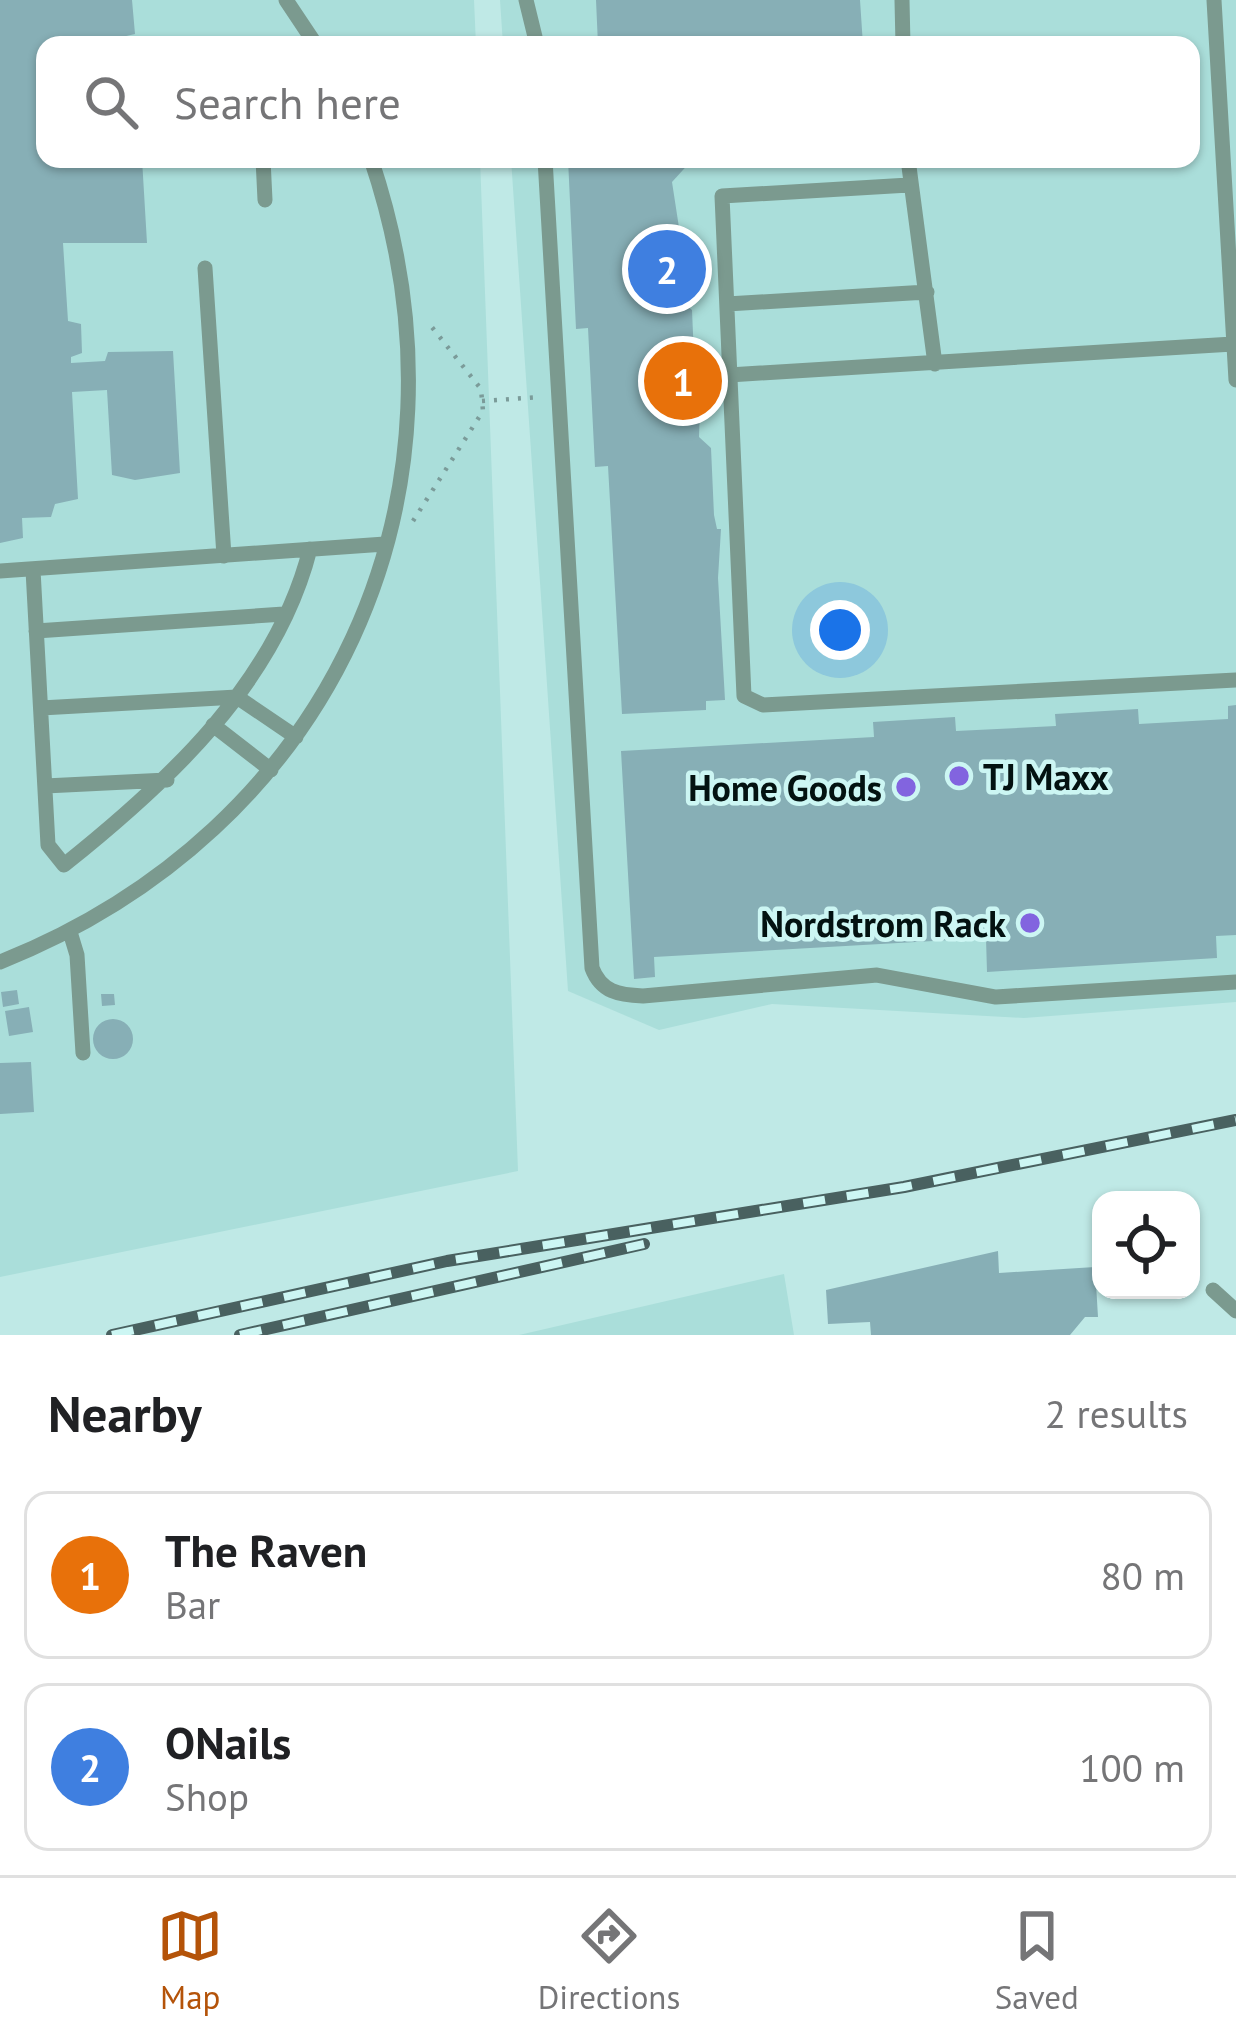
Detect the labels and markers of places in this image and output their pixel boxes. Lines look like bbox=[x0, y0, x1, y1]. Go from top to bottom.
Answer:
pin: 2 bbox=[628, 224, 706, 314]
pin: 1 bbox=[644, 336, 722, 426]
place label: TJ Maxx bbox=[983, 753, 1109, 800]
marker: TJ Maxx bbox=[946, 763, 972, 789]
place label: Home Goods bbox=[688, 764, 882, 811]
marker: Home Goods bbox=[893, 774, 919, 800]
place label: Nordstrom Rack bbox=[760, 900, 1006, 947]
marker: Nordstrom Rack bbox=[1017, 910, 1043, 936]

